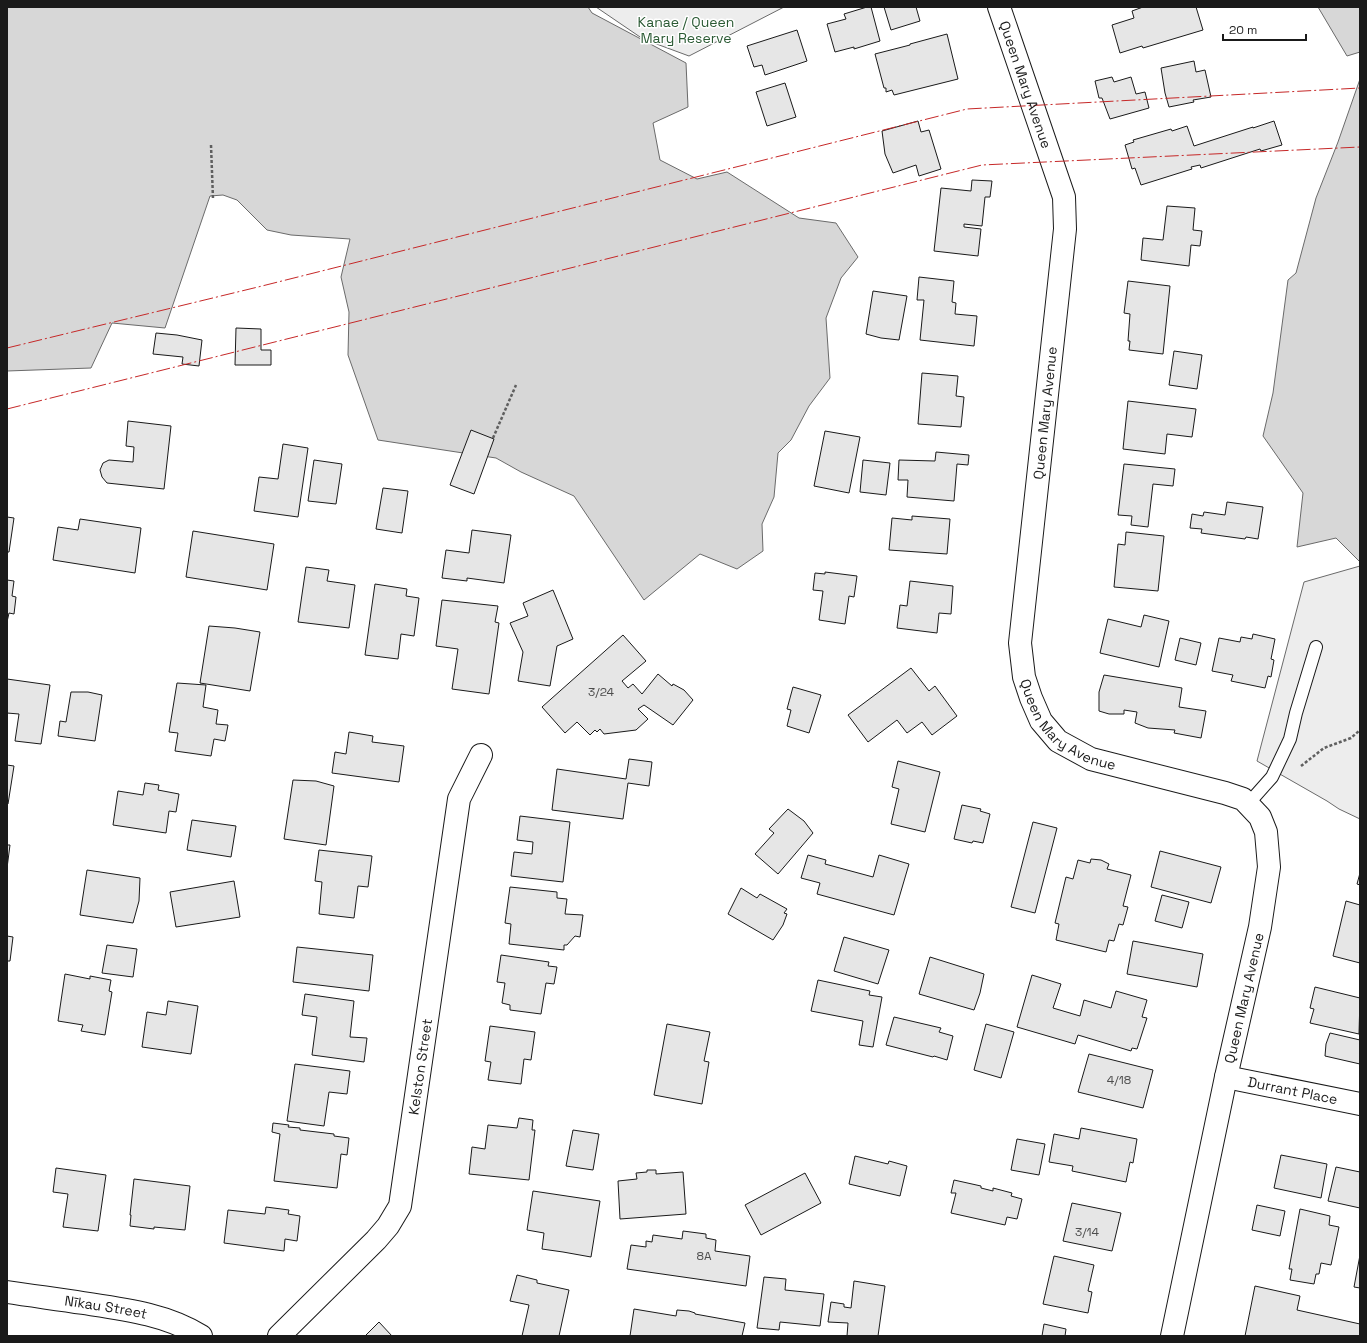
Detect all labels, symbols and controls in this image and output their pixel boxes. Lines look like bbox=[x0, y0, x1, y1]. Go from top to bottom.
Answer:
park label: Kanae / Queen Mary Reserve bbox=[638, 13, 734, 47]
scale bar bbox=[1223, 16, 1306, 42]
street label: Queen Mary Avenue bbox=[995, 18, 1056, 151]
text: 20 m bbox=[1229, 22, 1257, 38]
street label: Queen Mary Avenue bbox=[1029, 346, 1061, 480]
street label: Queen Mary Avenue bbox=[1016, 677, 1118, 774]
house number: 3/24 bbox=[588, 684, 615, 700]
street label: Queen Mary Avenue bbox=[1220, 931, 1268, 1065]
street label: Kelston Street bbox=[404, 1017, 436, 1116]
house number: 4/18 bbox=[1107, 1072, 1131, 1088]
street label: Durrant Place bbox=[1246, 1073, 1339, 1108]
house number: 3/14 bbox=[1075, 1224, 1100, 1240]
house number: 8A bbox=[696, 1248, 712, 1264]
street label: Nīkau Street bbox=[63, 1291, 149, 1323]

